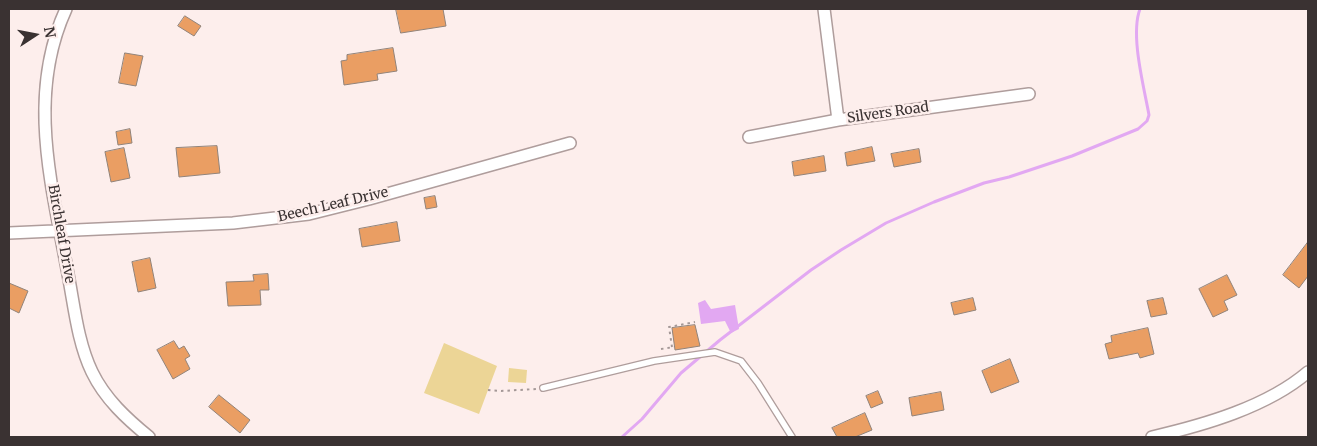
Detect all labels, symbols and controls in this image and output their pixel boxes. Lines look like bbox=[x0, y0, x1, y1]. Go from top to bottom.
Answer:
north arrow bbox=[10, 10, 60, 60]
text: N bbox=[40, 25, 60, 39]
street label: Silvers Road bbox=[846, 99, 930, 127]
street label: Birchleaf Drive bbox=[44, 183, 78, 285]
street label: Beech Leaf Drive bbox=[276, 184, 390, 226]

